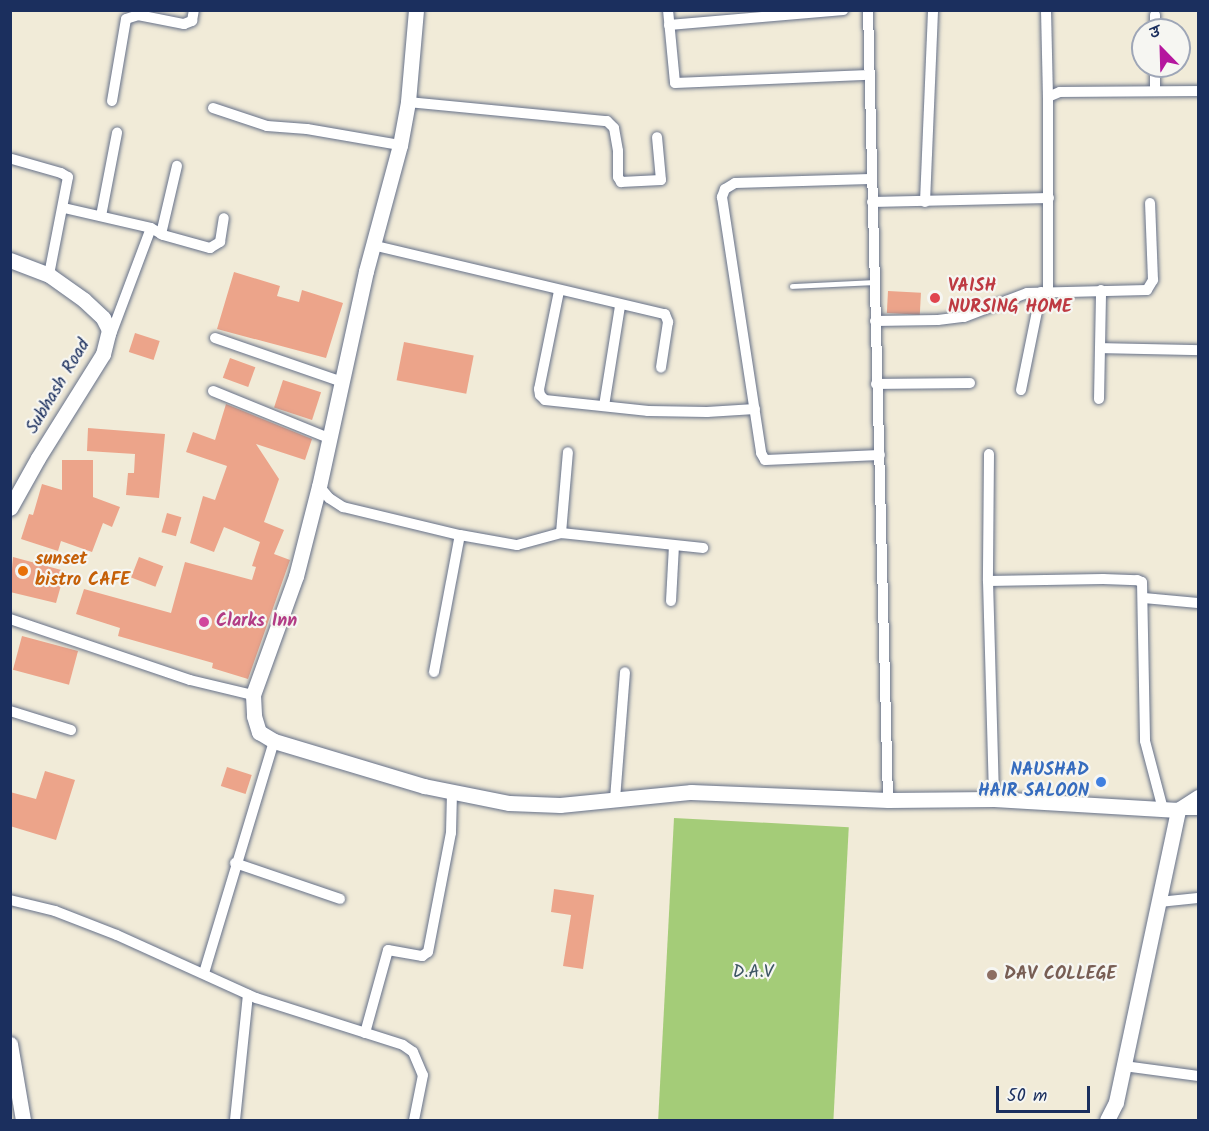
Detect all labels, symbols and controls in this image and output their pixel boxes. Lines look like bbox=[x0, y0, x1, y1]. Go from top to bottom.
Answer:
north arrow bbox=[1131, 18, 1191, 78]
text: उ bbox=[1145, 19, 1164, 46]
place label: VAISH NURSING HOME bbox=[948, 277, 1072, 320]
marker: VAISH NURSING HOME bbox=[926, 289, 944, 307]
street label: Subhash Road bbox=[22, 336, 96, 438]
place label: sunset bistro CAFE bbox=[35, 550, 130, 592]
marker: sunset bistro CAFE bbox=[16, 564, 30, 578]
place label: Clarks Inn bbox=[216, 611, 297, 633]
marker: Clarks Inn bbox=[197, 615, 211, 629]
place label: NAUSHAD HAIR SALOON bbox=[978, 761, 1089, 804]
marker: NAUSHAD HAIR SALOON bbox=[1094, 775, 1108, 789]
park label: D.A.V bbox=[733, 962, 773, 984]
place label: DAV COLLEGE bbox=[1004, 964, 1116, 986]
marker: DAV COLLEGE bbox=[985, 968, 999, 982]
scale bar bbox=[999, 1074, 1094, 1112]
text: 50 m bbox=[1007, 1082, 1047, 1111]

